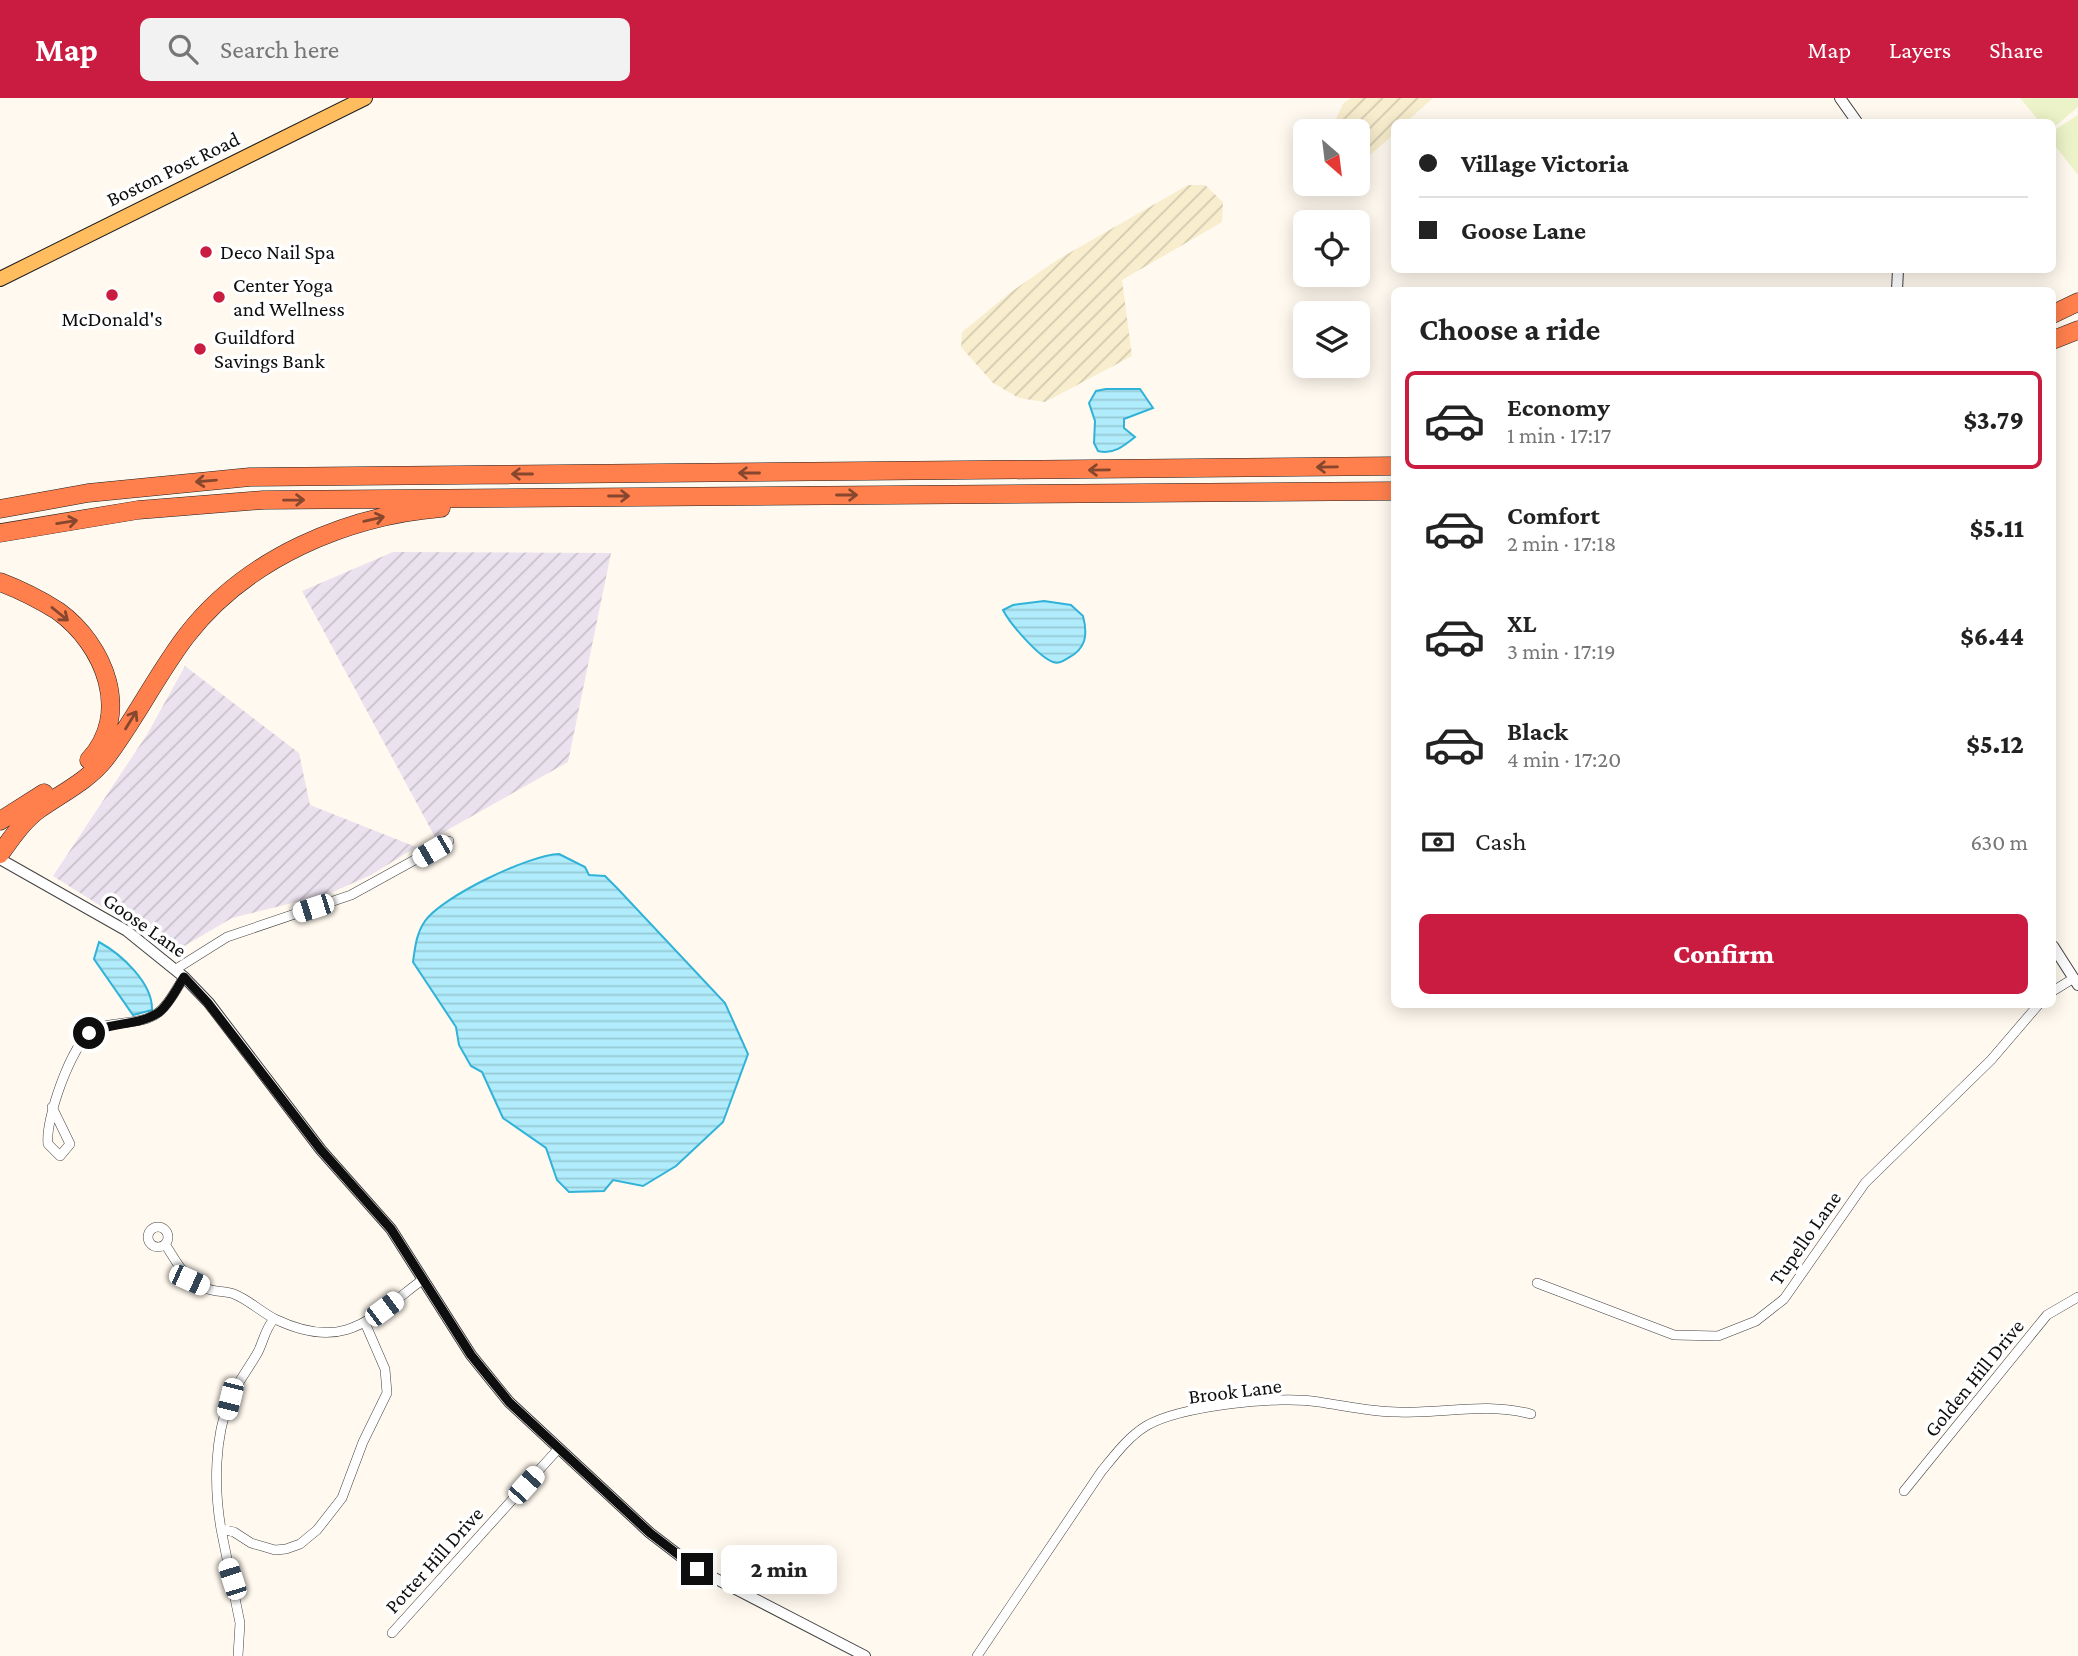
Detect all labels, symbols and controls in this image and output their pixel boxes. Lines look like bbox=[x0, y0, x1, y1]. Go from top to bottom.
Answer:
search box bbox=[140, 18, 630, 81]
icon: search bbox=[164, 30, 202, 68]
text: Map bbox=[35, 31, 98, 68]
text: Search here bbox=[220, 35, 339, 64]
text: Map bbox=[1807, 36, 1851, 63]
text: Layers bbox=[1889, 36, 1951, 63]
text: Share bbox=[1989, 36, 2043, 63]
north arrow bbox=[1293, 119, 1370, 196]
map controls bbox=[1293, 119, 1370, 378]
street label: Boston Post Road bbox=[103, 126, 243, 212]
text: Village Victoria bbox=[1461, 149, 1629, 178]
button: locate bbox=[1293, 210, 1370, 287]
text: Goose Lane bbox=[1461, 216, 1586, 245]
place label: Deco Nail Spa bbox=[220, 240, 335, 264]
marker: Deco Nail Spa bbox=[198, 244, 214, 260]
place label: Center Yoga and Wellness bbox=[233, 273, 345, 321]
marker: McDonald's bbox=[104, 287, 120, 303]
marker: Center Yoga and Wellness bbox=[211, 289, 227, 305]
button: layers bbox=[1293, 301, 1370, 378]
place label: McDonald's bbox=[61, 307, 163, 331]
text: Choose a ride bbox=[1419, 311, 1600, 347]
place label: Guildford Savings Bank bbox=[214, 325, 325, 373]
marker: Guildford Savings Bank bbox=[192, 341, 208, 357]
icon: car bbox=[1423, 389, 1486, 452]
text: Economy bbox=[1507, 393, 1610, 422]
text: $3.79 bbox=[1963, 406, 2024, 435]
text: 1 min · 17:17 bbox=[1507, 422, 1611, 448]
one-way arrow bbox=[1315, 461, 1338, 474]
one-way arrow bbox=[1088, 463, 1111, 477]
one-way arrow bbox=[738, 466, 761, 480]
one-way arrow bbox=[510, 467, 533, 481]
one-way arrow bbox=[196, 475, 218, 488]
one-way arrow bbox=[835, 488, 858, 502]
one-way arrow bbox=[607, 489, 630, 503]
one-way arrow bbox=[282, 493, 305, 507]
icon: car bbox=[1423, 497, 1486, 560]
text: Comfort bbox=[1507, 501, 1600, 530]
one-way arrow bbox=[362, 512, 385, 525]
text: $5.11 bbox=[1970, 514, 2024, 543]
one-way arrow bbox=[55, 515, 78, 528]
text: 2 min · 17:18 bbox=[1507, 530, 1616, 556]
icon: car bbox=[1423, 605, 1486, 668]
one-way arrow bbox=[50, 607, 68, 622]
text: XL bbox=[1507, 609, 1536, 638]
text: $6.44 bbox=[1960, 622, 2024, 651]
text: 3 min · 17:19 bbox=[1507, 638, 1616, 664]
one-way arrow bbox=[125, 710, 139, 730]
icon: car bbox=[1423, 713, 1486, 776]
text: Black bbox=[1507, 717, 1568, 746]
text: $5.12 bbox=[1966, 730, 2024, 759]
text: 4 min · 17:20 bbox=[1507, 746, 1621, 772]
icon: cash bbox=[1419, 823, 1457, 861]
text: Cash bbox=[1475, 827, 1526, 856]
text: 630 m bbox=[1970, 829, 2028, 855]
car bbox=[409, 831, 456, 871]
street label: Goose Lane bbox=[99, 888, 191, 962]
car bbox=[290, 892, 337, 924]
button: Confirm bbox=[1419, 914, 2028, 994]
route start bbox=[73, 1017, 105, 1049]
street label: Tupello Lane bbox=[1764, 1187, 1846, 1289]
car bbox=[166, 1262, 213, 1298]
car bbox=[361, 1288, 408, 1330]
street label: Golden Hill Drive bbox=[1919, 1314, 2029, 1442]
street label: Brook Lane bbox=[1187, 1373, 1283, 1409]
car bbox=[215, 1376, 246, 1422]
car bbox=[505, 1462, 548, 1508]
street label: Potter Hill Drive bbox=[380, 1502, 488, 1618]
callout: 2 min bbox=[722, 1544, 837, 1594]
route end bbox=[681, 1553, 713, 1585]
car bbox=[216, 1556, 249, 1602]
text: 2 min bbox=[751, 1556, 807, 1582]

